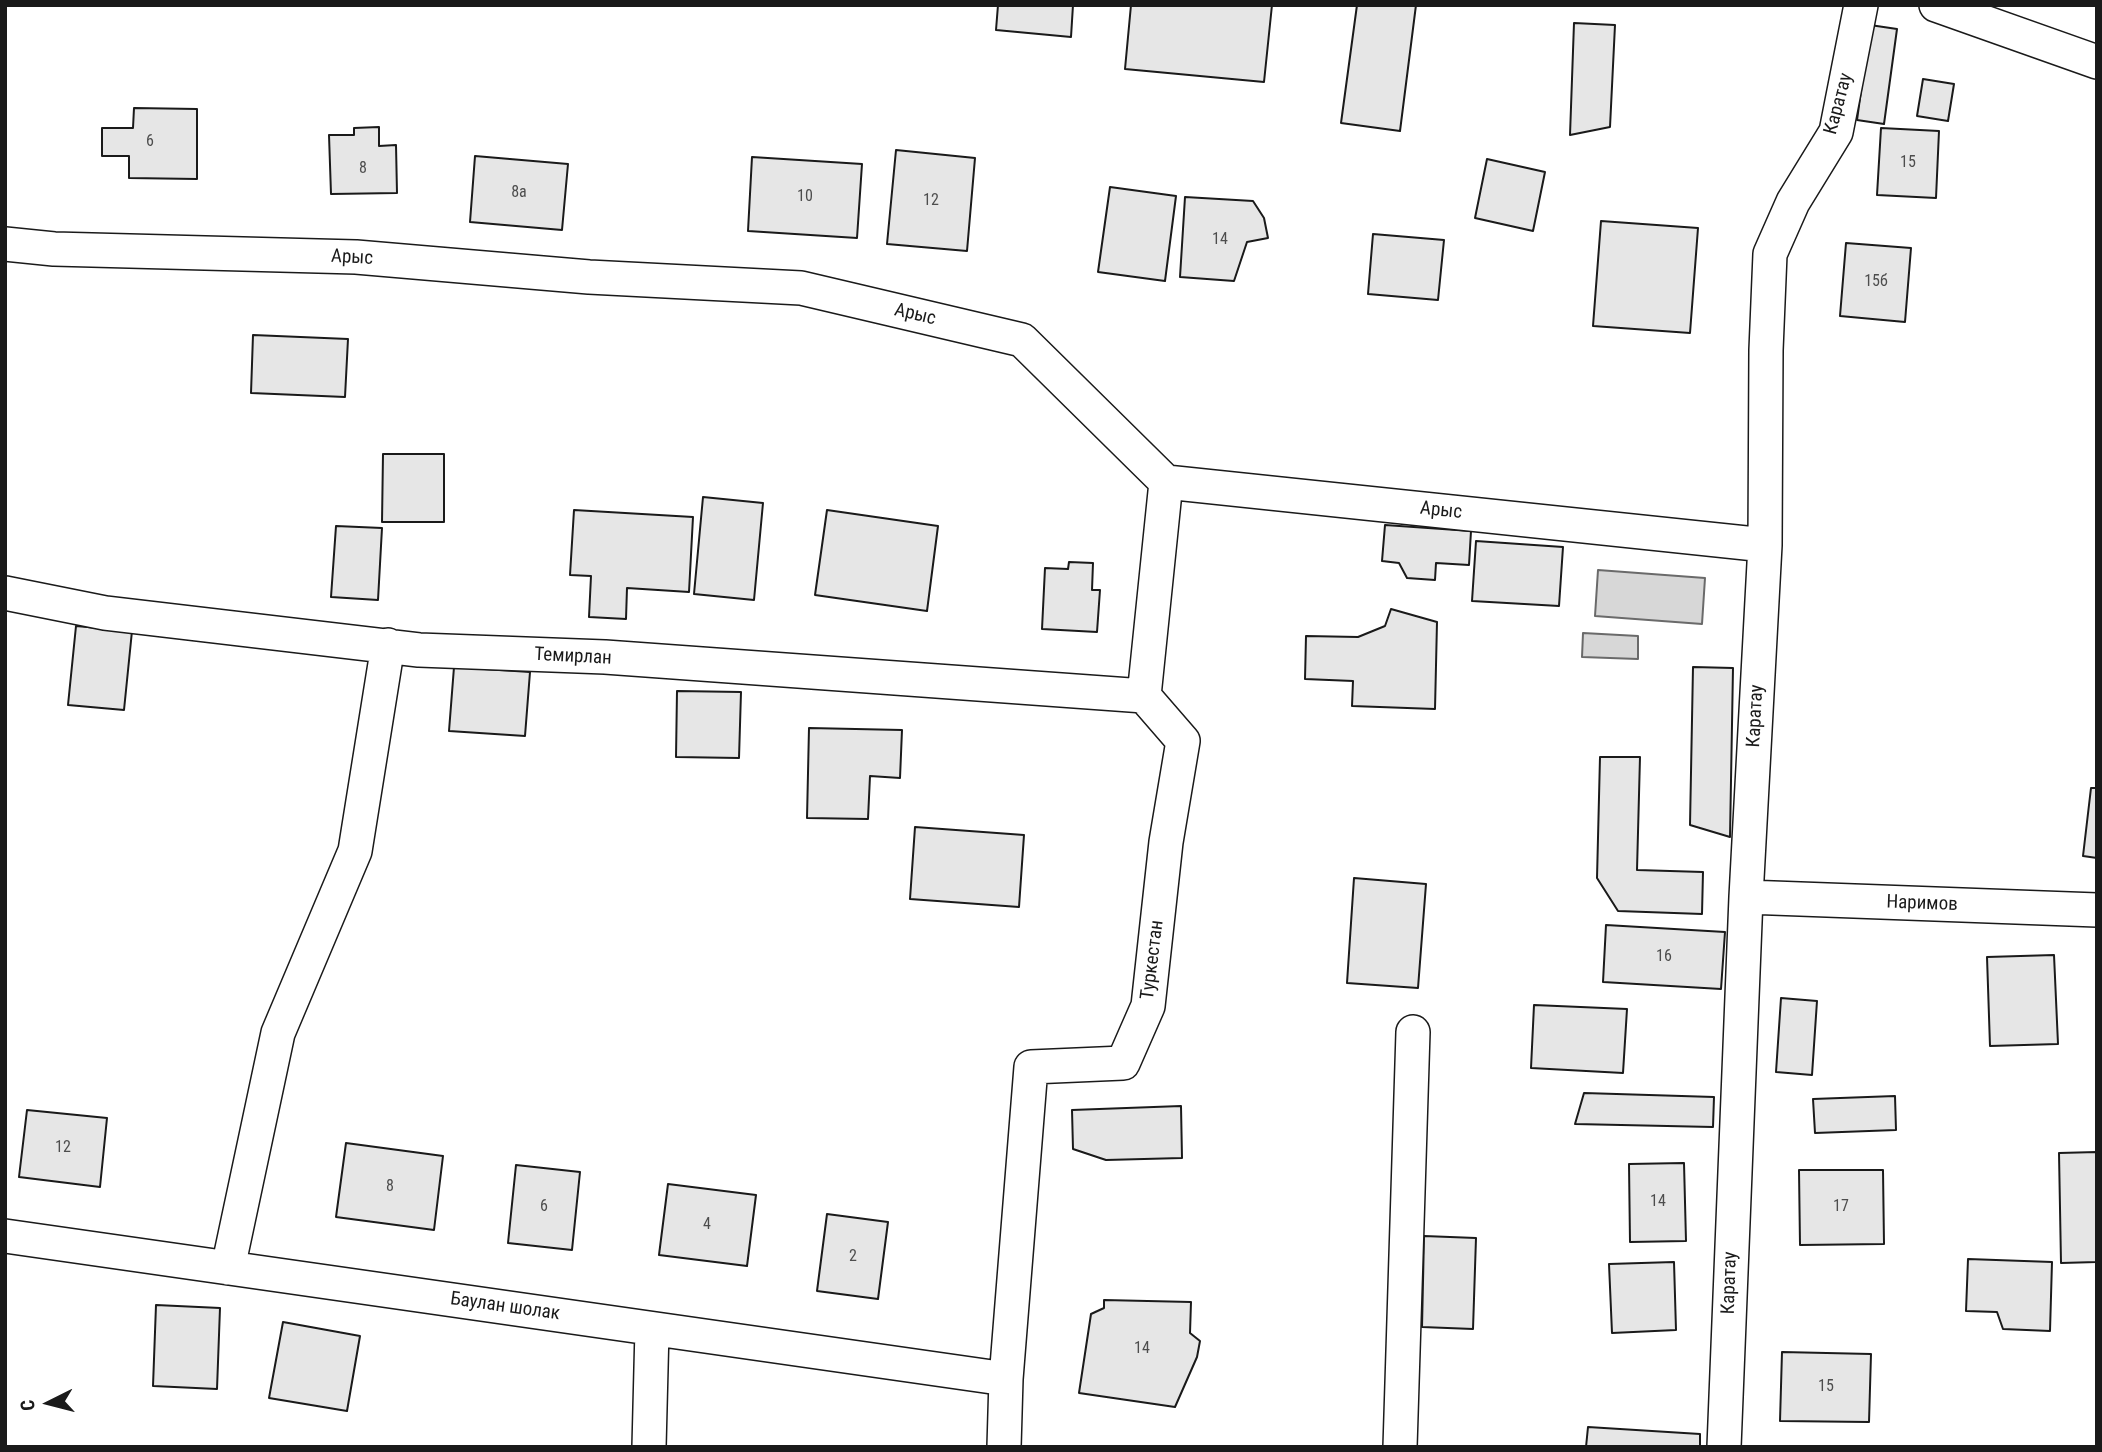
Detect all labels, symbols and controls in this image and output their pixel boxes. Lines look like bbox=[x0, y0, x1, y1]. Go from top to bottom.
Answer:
street label: Каратау bbox=[1820, 71, 1858, 137]
house number: 6 bbox=[146, 132, 154, 152]
house number: 15 bbox=[1900, 153, 1916, 173]
house number: 8 bbox=[359, 159, 367, 179]
house number: 8а bbox=[511, 183, 527, 203]
house number: 10 bbox=[797, 187, 813, 207]
house number: 12 bbox=[923, 191, 939, 211]
house number: 14 bbox=[1212, 230, 1228, 250]
street label: Арыс bbox=[330, 246, 374, 270]
house number: 15б bbox=[1864, 272, 1888, 292]
street label: Арыс bbox=[892, 299, 938, 331]
street label: Арыс bbox=[1419, 497, 1463, 525]
street label: Темирлан bbox=[534, 644, 612, 670]
street label: Каратау bbox=[1743, 684, 1769, 748]
street label: Наримов bbox=[1886, 891, 1958, 917]
street label: Туркестан bbox=[1137, 919, 1169, 1001]
house number: 16 bbox=[1656, 947, 1672, 967]
house number: 12 bbox=[55, 1138, 71, 1158]
house number: 8 bbox=[386, 1177, 394, 1197]
house number: 14 bbox=[1650, 1192, 1666, 1212]
house number: 6 bbox=[540, 1197, 548, 1217]
house number: 17 bbox=[1833, 1197, 1849, 1217]
house number: 4 bbox=[703, 1215, 711, 1235]
house number: 2 bbox=[849, 1247, 857, 1267]
street label: Каратау bbox=[1718, 1251, 1742, 1315]
street label: Баулан шолак bbox=[449, 1288, 561, 1326]
house number: 14 bbox=[1134, 1339, 1150, 1359]
north arrow bbox=[14, 1368, 84, 1438]
house number: 15 bbox=[1818, 1377, 1834, 1397]
text: С bbox=[16, 1399, 40, 1412]

